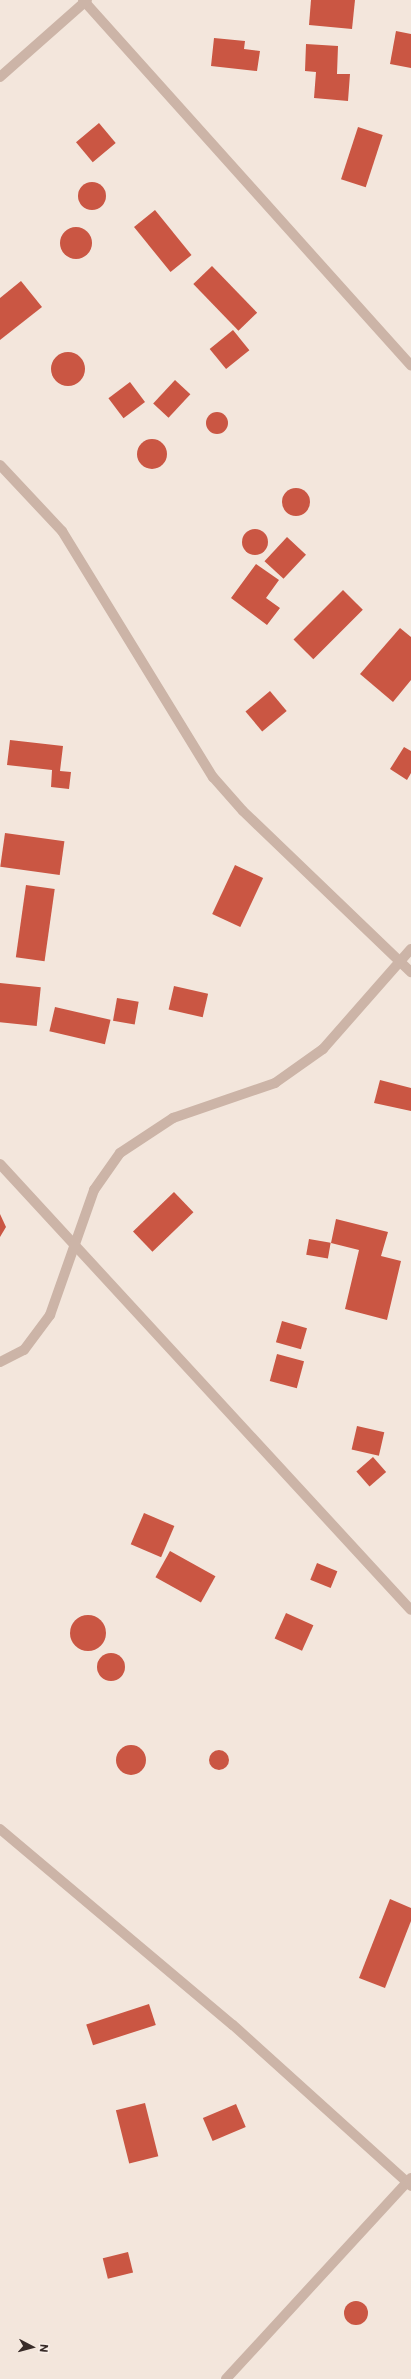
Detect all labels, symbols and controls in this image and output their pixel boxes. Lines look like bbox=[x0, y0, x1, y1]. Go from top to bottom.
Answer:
north arrow bbox=[12, 2327, 52, 2367]
text: N bbox=[38, 2344, 51, 2353]

